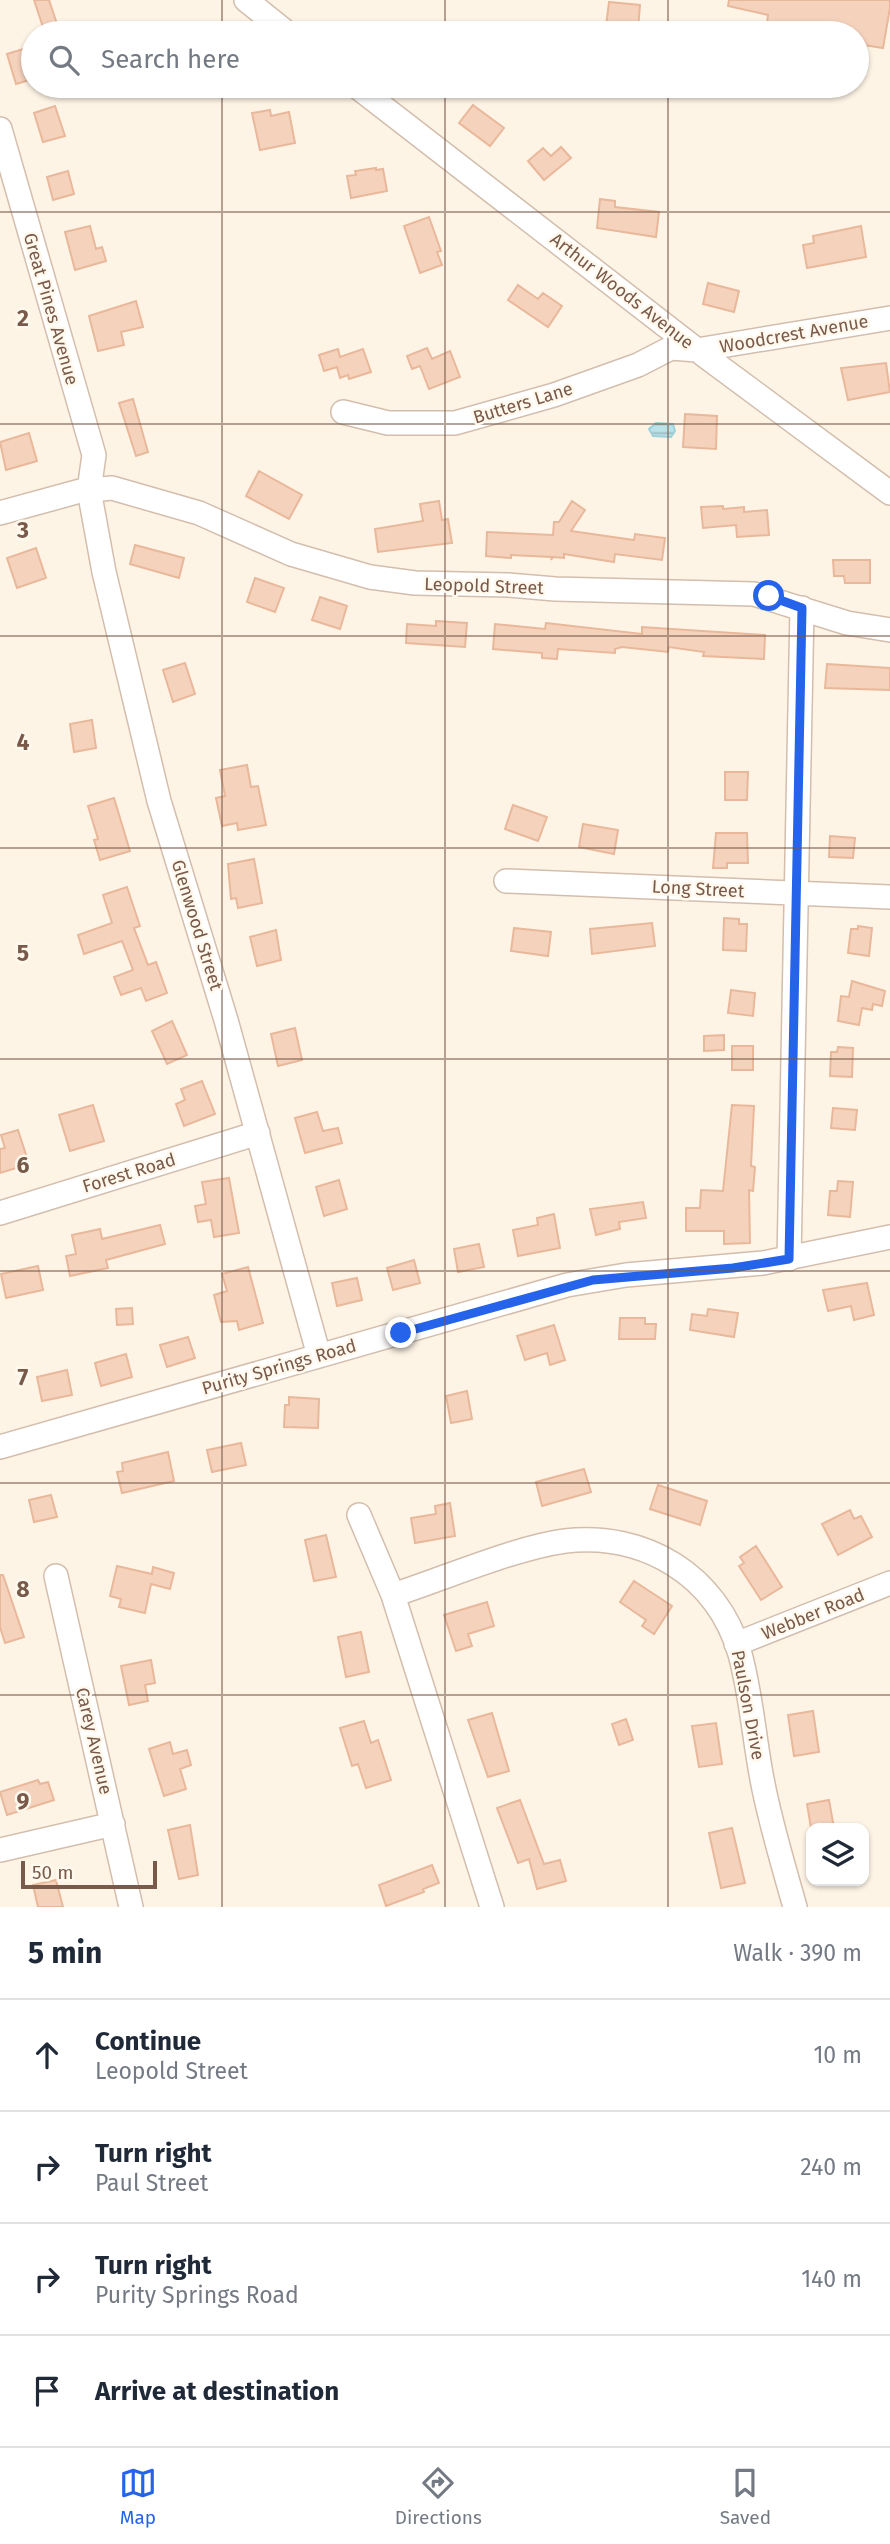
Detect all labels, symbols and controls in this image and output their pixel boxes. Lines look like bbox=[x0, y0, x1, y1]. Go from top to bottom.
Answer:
search box bbox=[21, 21, 869, 98]
icon: search bbox=[45, 41, 83, 79]
text: Search here bbox=[101, 44, 240, 75]
street label: Arthur Woods Avenue bbox=[546, 228, 698, 354]
street label: Great Pines Avenue bbox=[19, 230, 83, 388]
text: 2 bbox=[17, 304, 29, 332]
street label: Woodcrest Avenue bbox=[718, 310, 870, 358]
street label: Butters Lane bbox=[471, 377, 575, 429]
text: 3 bbox=[16, 516, 29, 544]
street label: Leopold Street bbox=[424, 573, 545, 599]
route start bbox=[753, 580, 784, 611]
text: 4 bbox=[17, 728, 30, 756]
street label: Glenwood Street bbox=[167, 857, 227, 993]
street label: Long Street bbox=[651, 876, 745, 902]
text: 5 bbox=[17, 939, 29, 967]
street label: Forest Road bbox=[80, 1148, 178, 1198]
text: 6 bbox=[17, 1151, 30, 1179]
route end bbox=[385, 1317, 416, 1348]
street label: Purity Springs Road bbox=[199, 1334, 359, 1400]
text: 7 bbox=[18, 1363, 29, 1391]
text: 8 bbox=[16, 1575, 30, 1603]
street label: Webber Road bbox=[758, 1583, 868, 1645]
street label: Paulson Drive bbox=[727, 1648, 769, 1762]
street label: Carey Avenue bbox=[71, 1685, 117, 1797]
text: 9 bbox=[17, 1787, 30, 1815]
map controls bbox=[806, 1823, 869, 1886]
button: layers bbox=[806, 1823, 869, 1886]
scale bar bbox=[21, 1858, 158, 1890]
text: 50 m bbox=[32, 1861, 73, 1884]
text: 5 min bbox=[28, 1935, 102, 1971]
text: Walk · 390 m bbox=[733, 1939, 862, 1967]
text: Continue bbox=[95, 2026, 201, 2057]
icon: ahead bbox=[28, 2036, 66, 2074]
text: 10 m bbox=[813, 2041, 862, 2069]
text: Leopold Street bbox=[95, 2057, 248, 2085]
text: Turn right bbox=[95, 2138, 212, 2169]
icon: right bbox=[28, 2148, 66, 2186]
text: 240 m bbox=[800, 2153, 862, 2181]
text: Paul Street bbox=[95, 2169, 208, 2197]
text: Turn right bbox=[95, 2250, 212, 2281]
icon: right bbox=[28, 2260, 66, 2298]
text: 140 m bbox=[801, 2265, 862, 2293]
text: Purity Springs Road bbox=[95, 2281, 299, 2309]
icon: arrive bbox=[28, 2372, 66, 2410]
text: Arrive at destination bbox=[95, 2376, 339, 2407]
tab: Map bbox=[119, 2464, 157, 2529]
tab: Directions bbox=[395, 2464, 482, 2529]
tab: Saved bbox=[720, 2464, 771, 2529]

